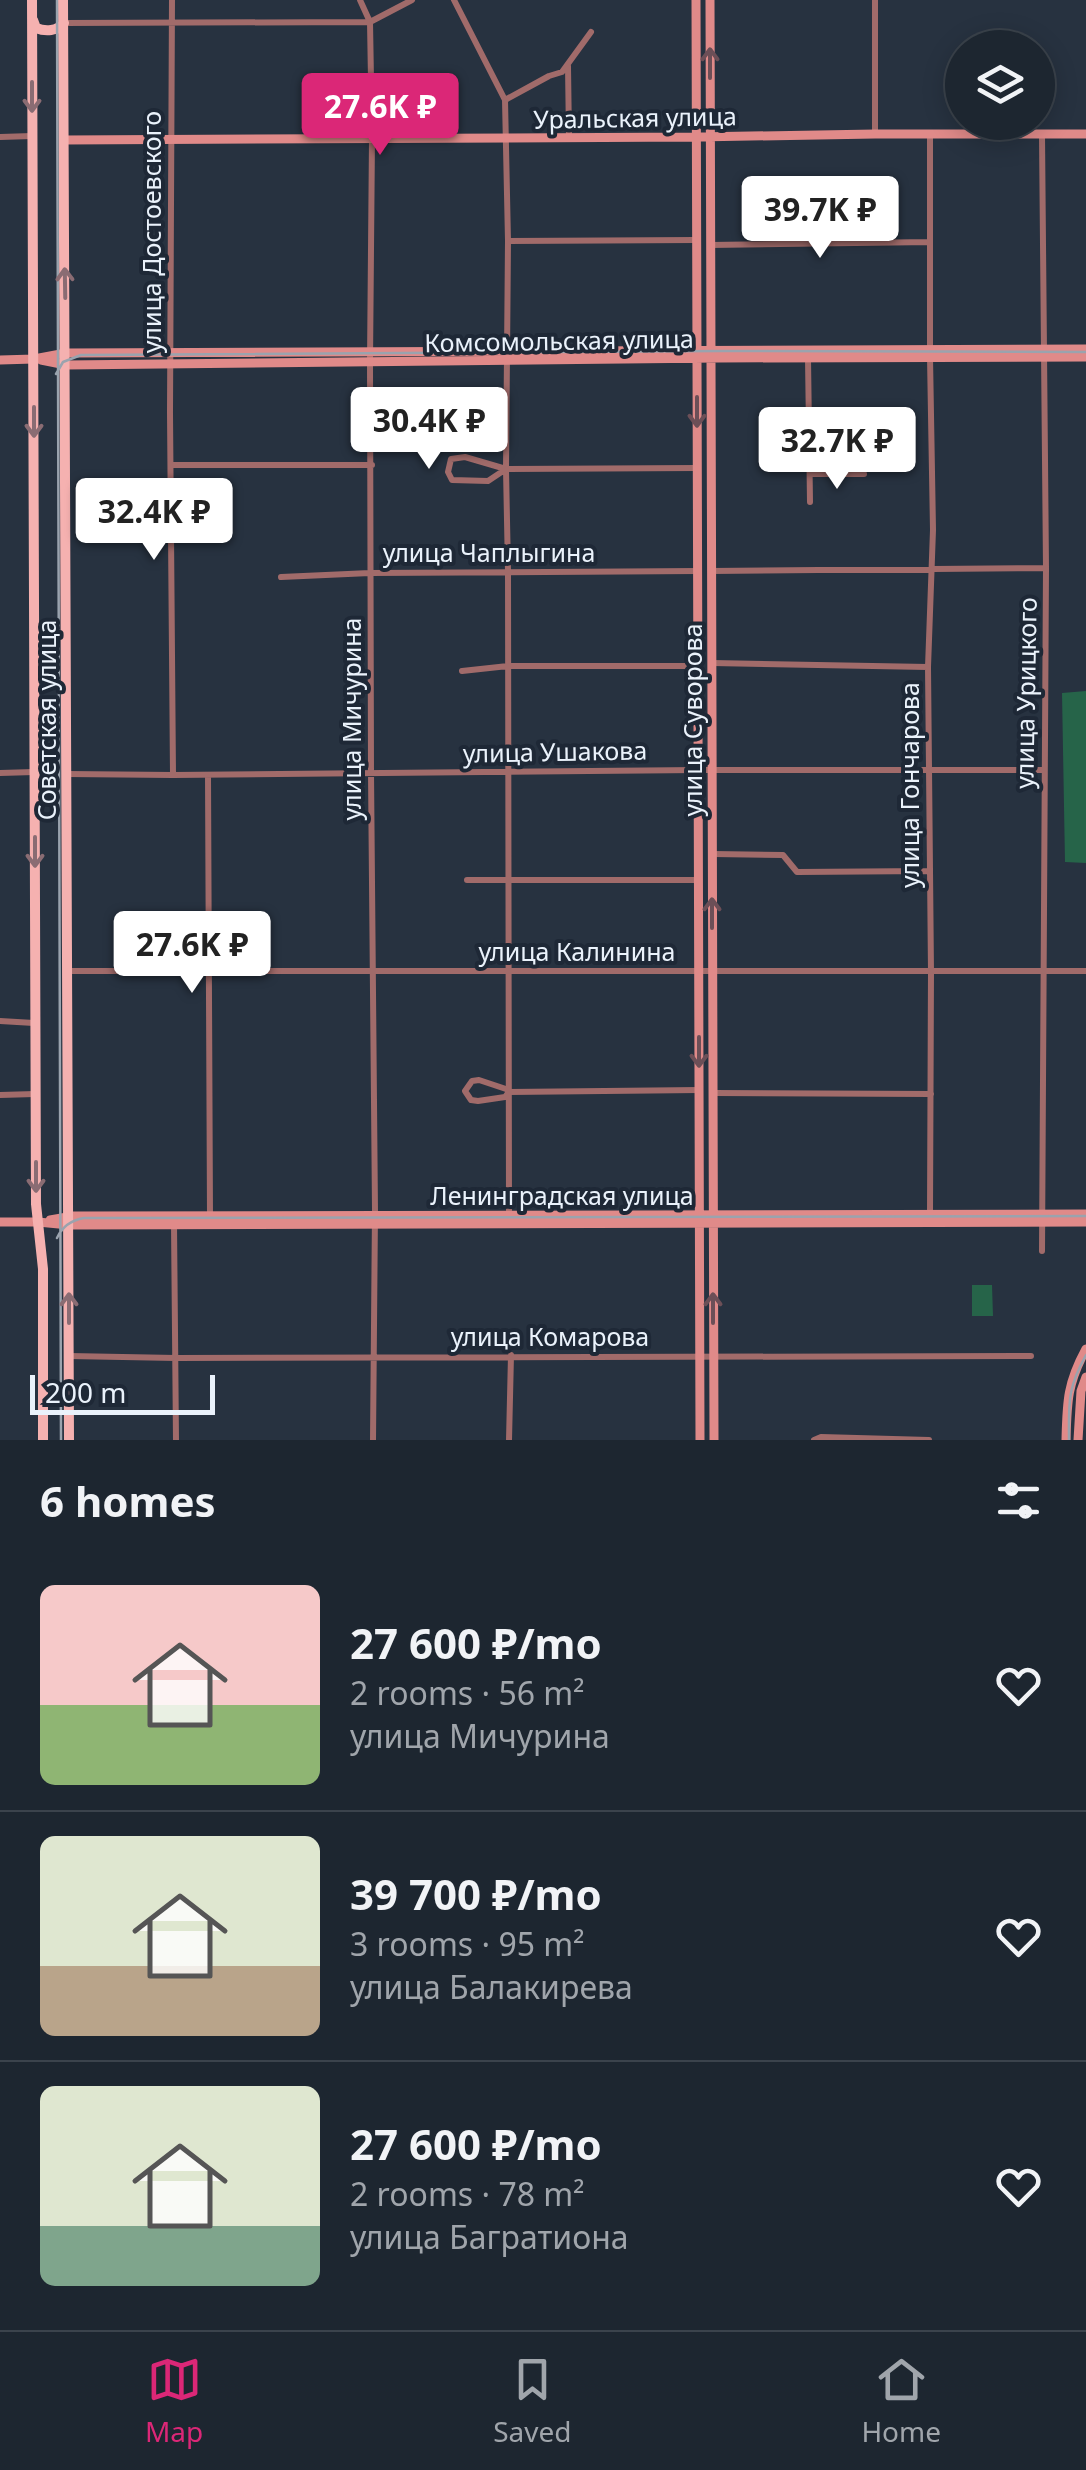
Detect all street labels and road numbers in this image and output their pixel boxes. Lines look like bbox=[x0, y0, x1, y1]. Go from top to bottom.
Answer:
street label: Уральская улица bbox=[533, 98, 737, 136]
street label: улица Достоевского bbox=[134, 111, 168, 353]
street label: Комсомольская улица bbox=[424, 321, 694, 359]
street label: улица Чаплыгина bbox=[383, 535, 595, 569]
street label: улица Урицкого bbox=[1006, 597, 1044, 789]
street label: улица Мичурина bbox=[334, 617, 368, 821]
street label: Советская улица bbox=[29, 620, 63, 820]
street label: улица Суворова bbox=[675, 623, 709, 817]
street label: улица Гончарова bbox=[892, 682, 926, 888]
street label: улица Ушакова bbox=[463, 732, 647, 770]
street label: улица Калинина bbox=[479, 934, 675, 968]
street label: Ленинградская улица bbox=[430, 1178, 694, 1212]
street label: улица Комарова bbox=[451, 1319, 649, 1353]

